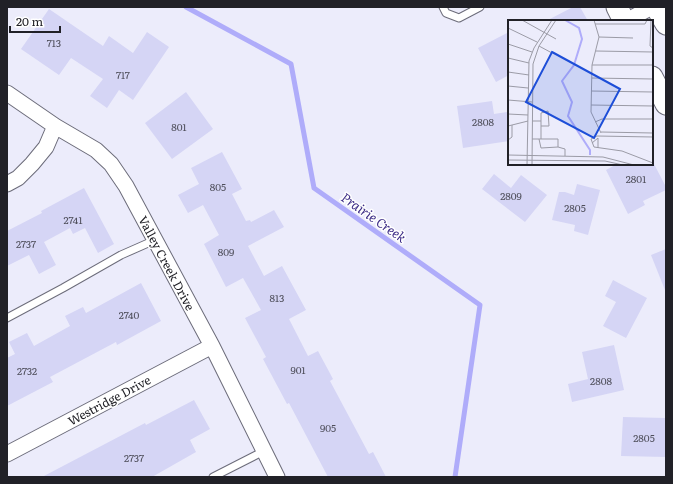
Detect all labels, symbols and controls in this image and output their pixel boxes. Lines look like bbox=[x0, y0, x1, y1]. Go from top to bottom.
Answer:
scale bar bbox=[10, 8, 60, 34]
text: 20 m bbox=[16, 12, 43, 30]
inset map bbox=[508, 20, 653, 165]
house number: 713 bbox=[47, 35, 61, 50]
house number: 717 bbox=[116, 67, 130, 82]
house number: 2808 bbox=[472, 114, 494, 129]
house number: 801 bbox=[171, 119, 187, 134]
house number: 2801 bbox=[626, 171, 646, 186]
house number: 805 bbox=[210, 179, 226, 194]
water label: Prairie Creek bbox=[338, 188, 411, 247]
house number: 2809 bbox=[500, 188, 522, 203]
house number: 2805 bbox=[564, 200, 586, 215]
house number: 2741 bbox=[64, 212, 82, 227]
street label: Valley Creek Drive bbox=[134, 212, 200, 314]
house number: 2737 bbox=[16, 236, 36, 251]
house number: 809 bbox=[218, 244, 234, 259]
house number: 813 bbox=[270, 290, 285, 305]
house number: 2740 bbox=[119, 307, 140, 322]
house number: 901 bbox=[290, 362, 306, 377]
house number: 2732 bbox=[17, 363, 37, 378]
street label: Westridge Drive bbox=[64, 371, 154, 429]
house number: 2808 bbox=[590, 373, 612, 388]
house number: 905 bbox=[320, 420, 336, 435]
house number: 2805 bbox=[633, 430, 655, 445]
house number: 2737 bbox=[124, 450, 144, 465]

